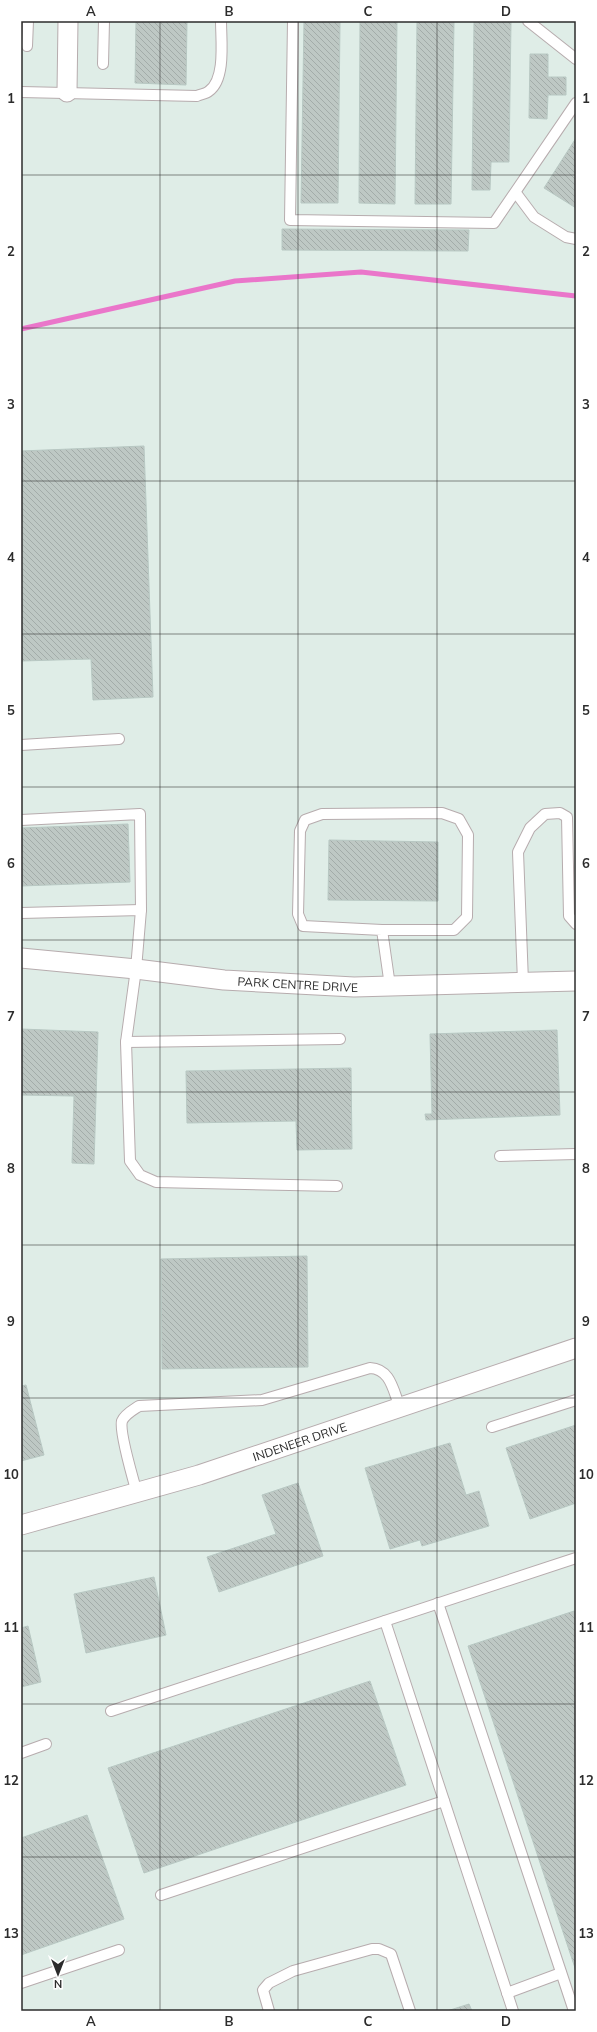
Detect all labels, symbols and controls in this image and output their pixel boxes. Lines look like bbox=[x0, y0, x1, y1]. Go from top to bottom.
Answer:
text: A bbox=[86, 3, 96, 19]
text: B bbox=[225, 3, 234, 19]
text: C bbox=[364, 3, 373, 19]
text: D bbox=[501, 3, 511, 19]
text: 1 bbox=[7, 90, 15, 106]
text: 1 bbox=[582, 90, 590, 106]
text: 2 bbox=[7, 243, 15, 259]
text: 2 bbox=[582, 243, 590, 259]
text: 3 bbox=[7, 396, 15, 412]
text: 3 bbox=[582, 396, 590, 412]
text: 4 bbox=[7, 549, 15, 565]
text: 4 bbox=[582, 549, 590, 565]
text: 5 bbox=[7, 702, 15, 718]
text: 5 bbox=[582, 702, 590, 718]
text: 6 bbox=[7, 855, 15, 871]
text: 6 bbox=[582, 855, 590, 871]
street label: PARK CENTRE DRIVE bbox=[237, 973, 358, 995]
text: 7 bbox=[7, 1008, 15, 1024]
text: 7 bbox=[582, 1008, 590, 1024]
text: 8 bbox=[7, 1160, 15, 1176]
text: 8 bbox=[582, 1160, 590, 1176]
text: 9 bbox=[7, 1313, 15, 1329]
text: 9 bbox=[582, 1313, 590, 1329]
street label: INDENEER DRIVE bbox=[250, 1418, 349, 1464]
text: 10 bbox=[3, 1466, 19, 1482]
text: 10 bbox=[578, 1466, 594, 1482]
text: 11 bbox=[3, 1619, 19, 1635]
text: 11 bbox=[578, 1619, 594, 1635]
text: 12 bbox=[3, 1772, 19, 1788]
text: 12 bbox=[578, 1772, 594, 1788]
text: 13 bbox=[3, 1925, 19, 1941]
text: 13 bbox=[578, 1925, 594, 1941]
north arrow bbox=[38, 1954, 78, 1994]
text: N bbox=[54, 1977, 62, 1991]
text: A bbox=[86, 2013, 96, 2029]
text: B bbox=[225, 2013, 234, 2029]
text: C bbox=[364, 2013, 373, 2029]
text: D bbox=[501, 2013, 511, 2029]

